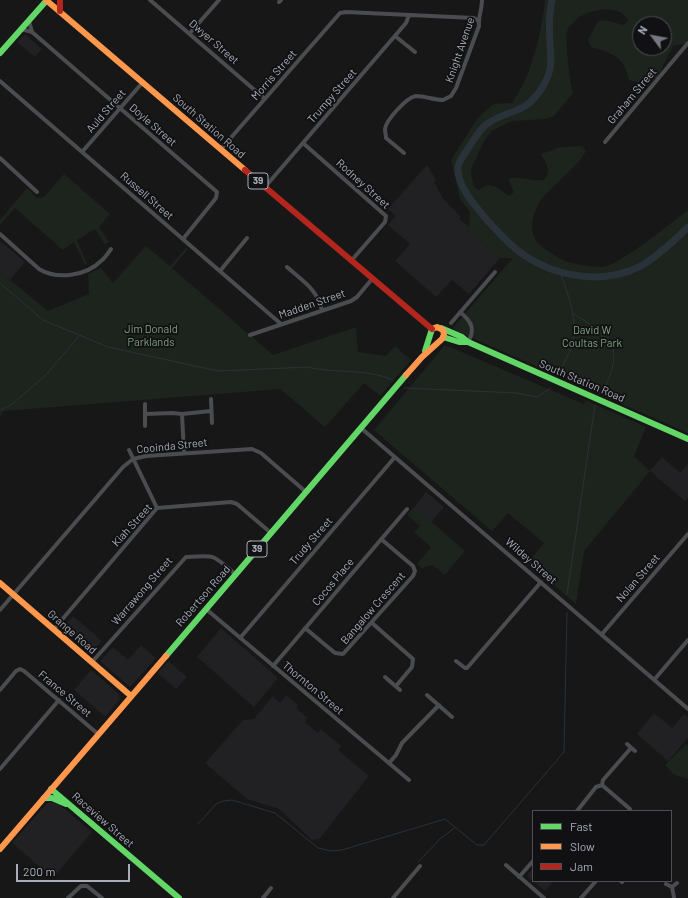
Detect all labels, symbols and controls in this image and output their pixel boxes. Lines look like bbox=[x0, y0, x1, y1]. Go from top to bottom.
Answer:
street label: Knight Avenue bbox=[443, 15, 477, 85]
north arrow bbox=[632, 16, 672, 56]
street label: Dwyer Street bbox=[186, 17, 242, 67]
text: N bbox=[635, 23, 650, 36]
street label: Morris Street bbox=[249, 47, 299, 103]
street label: Graham Street bbox=[605, 65, 659, 127]
street label: Trumpy Street bbox=[305, 66, 359, 126]
street label: Auld Street bbox=[84, 87, 128, 135]
street label: South Station Road bbox=[170, 91, 248, 161]
street label: Doyle Street bbox=[127, 101, 179, 149]
street label: Rodney Street bbox=[333, 156, 393, 212]
street label: Russell Street bbox=[118, 169, 176, 223]
road number: 39 bbox=[248, 173, 268, 189]
street label: Madden Street bbox=[277, 286, 347, 322]
park label: Jim Donald Parklands bbox=[124, 322, 178, 348]
park label: David W Coultas Park bbox=[562, 323, 622, 349]
street label: South Station Road bbox=[537, 357, 627, 405]
street label: Cooinda Street bbox=[136, 436, 208, 456]
street label: Kiah Street bbox=[109, 501, 155, 549]
street label: Trudy Street bbox=[287, 514, 335, 568]
street label: Wildey Street bbox=[503, 535, 559, 587]
road number: 39 bbox=[247, 541, 267, 557]
street label: Nolan Street bbox=[613, 551, 663, 605]
street label: Warrawong Street bbox=[109, 554, 175, 628]
street label: Cocos Place bbox=[309, 556, 357, 608]
street label: Robertson Road bbox=[173, 563, 233, 629]
street label: Bangalow Crescent bbox=[338, 569, 408, 647]
street label: Grange Road bbox=[45, 607, 99, 657]
street label: Thornton Street bbox=[280, 659, 346, 717]
street label: France Street bbox=[36, 668, 94, 720]
street label: Raceview Street bbox=[69, 790, 137, 850]
legend bbox=[532, 810, 672, 882]
text: Fast bbox=[570, 819, 593, 833]
text: Slow bbox=[570, 839, 595, 853]
scale bar bbox=[18, 856, 132, 882]
text: Jam bbox=[570, 859, 593, 873]
text: 200 m bbox=[23, 864, 55, 878]

